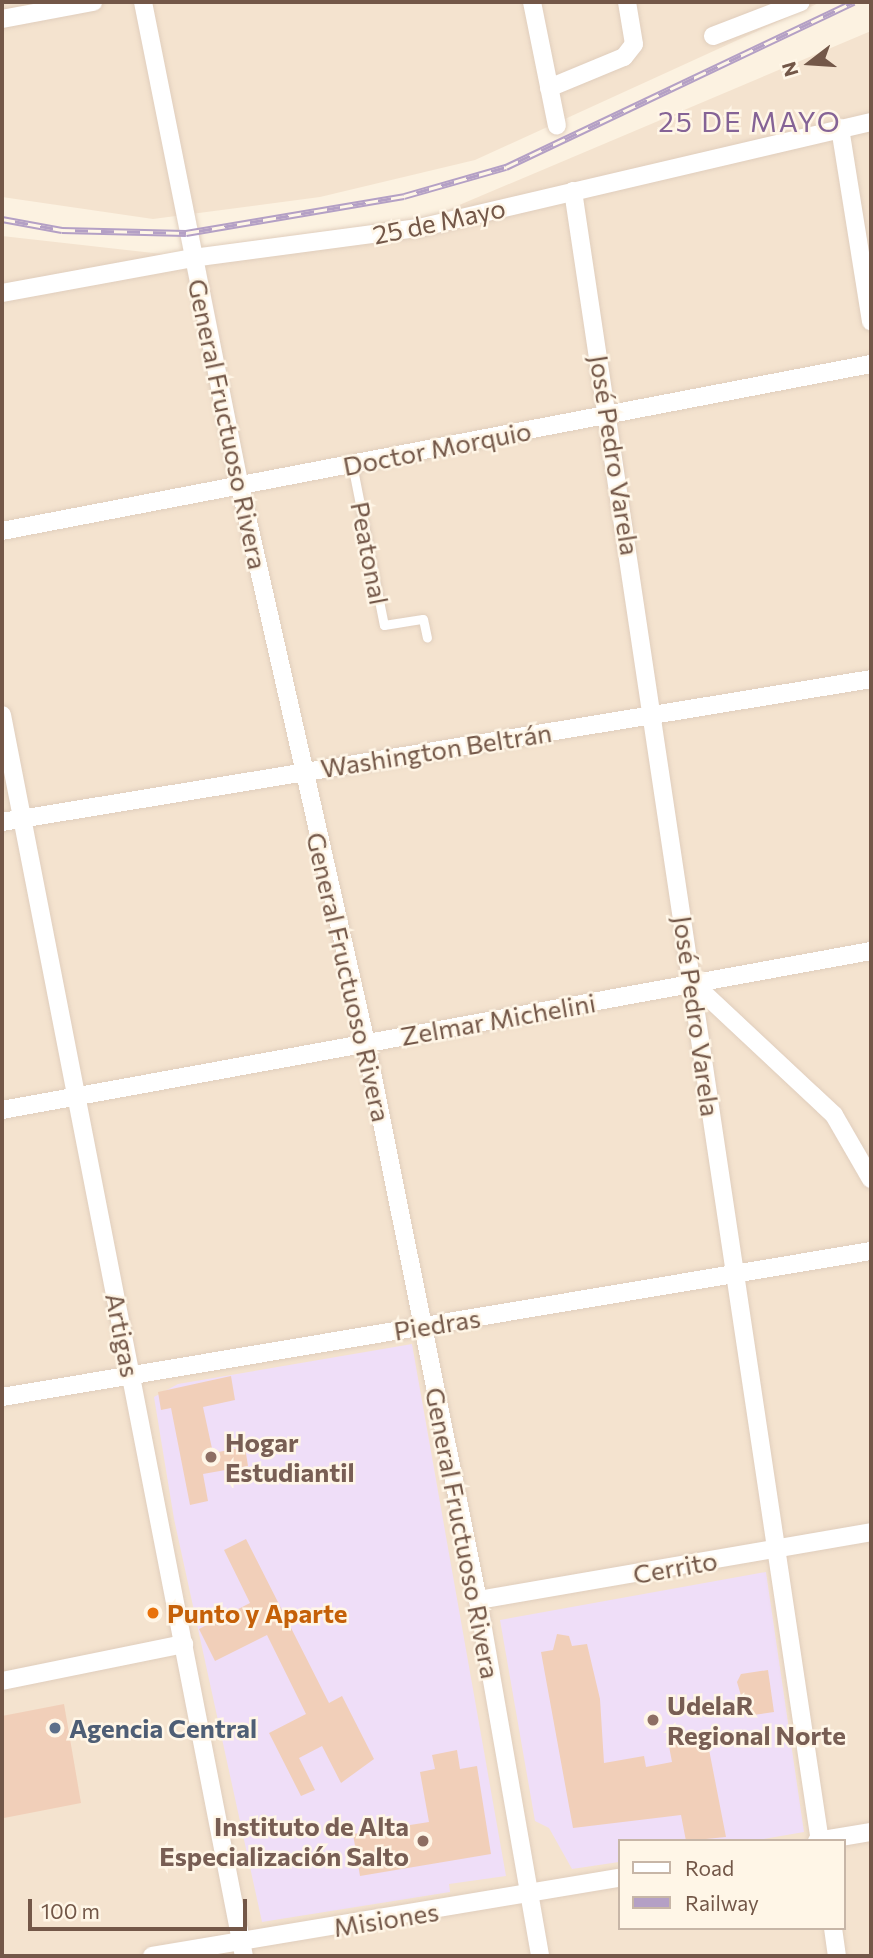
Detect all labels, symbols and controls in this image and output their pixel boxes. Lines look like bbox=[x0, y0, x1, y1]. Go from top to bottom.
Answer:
north arrow bbox=[775, 28, 845, 98]
text: N bbox=[776, 59, 803, 79]
district label: 25 DE MAYO bbox=[660, 104, 840, 138]
street label: 25 de Mayo bbox=[370, 192, 508, 250]
street label: General Fructuoso Rivera bbox=[182, 276, 274, 572]
street label: José Pedro Varela bbox=[584, 353, 646, 557]
street label: Doctor Morquio bbox=[340, 414, 534, 482]
street label: Peatonal bbox=[345, 499, 395, 607]
street label: Washington Beltrán bbox=[318, 716, 554, 784]
street label: General Fructuoso Rivera bbox=[300, 829, 398, 1125]
street label: José Pedro Varela bbox=[667, 914, 727, 1118]
street label: Zelmar Michelini bbox=[398, 987, 598, 1051]
street label: Artigas bbox=[100, 1290, 146, 1380]
street label: Piedras bbox=[391, 1302, 483, 1346]
street label: General Fructuoso Rivera bbox=[419, 1385, 507, 1681]
place label: Hogar Estudiantil bbox=[225, 1426, 355, 1488]
marker: Hogar Estudiantil bbox=[203, 1449, 219, 1465]
street label: Cerrito bbox=[630, 1544, 720, 1590]
place label: Punto y Aparte bbox=[167, 1597, 347, 1629]
marker: Punto y Aparte bbox=[145, 1605, 161, 1621]
place label: UdelaR Regional Norte bbox=[667, 1689, 846, 1750]
place label: Agencia Central bbox=[69, 1712, 257, 1744]
marker: UdelaR Regional Norte bbox=[645, 1712, 661, 1728]
marker: Agencia Central bbox=[47, 1720, 63, 1736]
place label: Instituto de Alta Especialización Salto bbox=[159, 1810, 409, 1871]
marker: Instituto de Alta Especialización Salto bbox=[415, 1833, 431, 1849]
legend bbox=[618, 1839, 845, 1930]
text: Road bbox=[685, 1855, 734, 1880]
scale bar bbox=[32, 1884, 250, 1928]
text: Railway bbox=[685, 1890, 759, 1915]
street label: Misiones bbox=[331, 1895, 441, 1943]
text: 100 m bbox=[41, 1898, 100, 1923]

